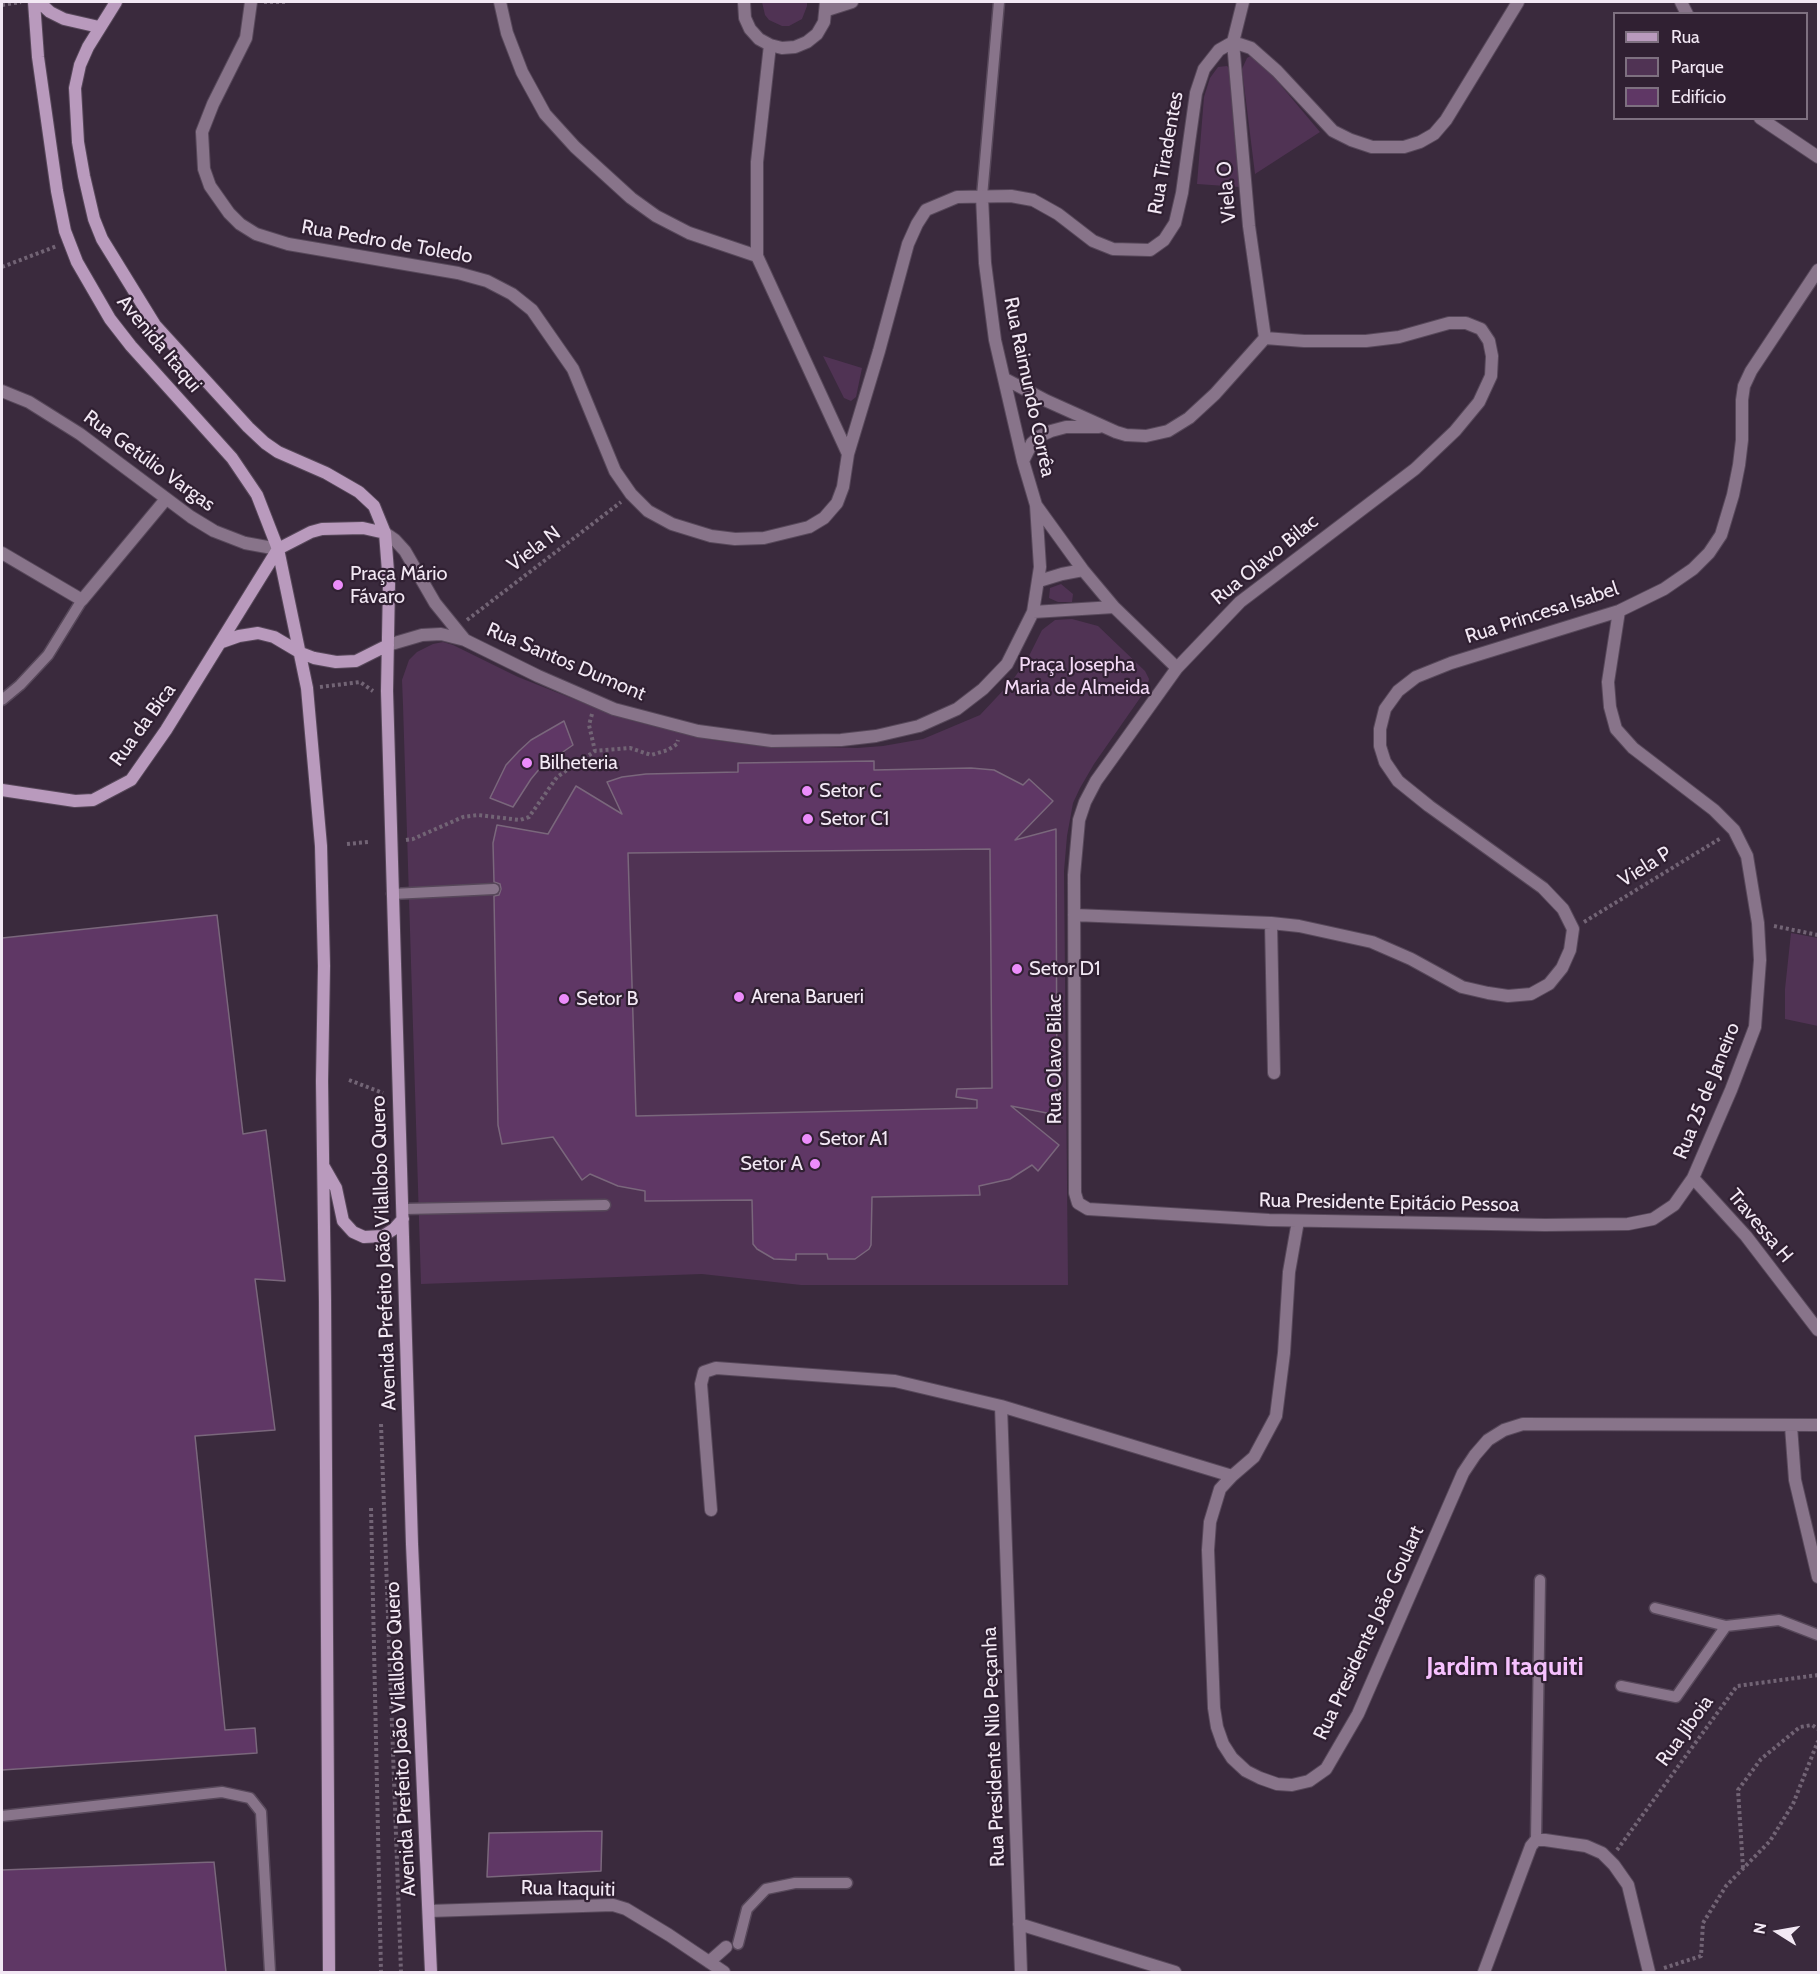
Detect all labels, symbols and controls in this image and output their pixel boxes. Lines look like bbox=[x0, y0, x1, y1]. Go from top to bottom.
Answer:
legend bbox=[1613, 12, 1808, 120]
text: Rua bbox=[1671, 26, 1700, 48]
text: Parque bbox=[1671, 56, 1724, 78]
text: Edifício bbox=[1671, 86, 1726, 108]
street label: Rua Tiradentes bbox=[1143, 90, 1189, 216]
street label: Viela O bbox=[1212, 160, 1242, 224]
street label: Rua Pedro de Toledo bbox=[300, 215, 474, 269]
street label: Avenida Itaqui bbox=[111, 291, 207, 397]
street label: Rua Raimundo Corrêa bbox=[998, 295, 1060, 479]
street label: Rua Getúlio Vargas bbox=[79, 405, 219, 517]
street label: Rua Olavo Bilac bbox=[1207, 510, 1323, 610]
street label: Viela N bbox=[503, 521, 565, 577]
place label: Praça Mário Fávaro bbox=[350, 562, 448, 609]
street label: Rua Princesa Isabel bbox=[1462, 577, 1622, 649]
marker: Praça Mário Fávaro bbox=[331, 578, 345, 592]
street label: Rua Santos Dumont bbox=[483, 618, 649, 706]
park label: Praça Josepha Maria de Almeida bbox=[1004, 653, 1150, 700]
street label: Rua da Bica bbox=[105, 679, 181, 771]
place label: Bilheteria bbox=[539, 751, 618, 775]
marker: Bilheteria bbox=[520, 756, 534, 770]
place label: Setor C bbox=[819, 779, 882, 803]
marker: Setor C bbox=[800, 784, 814, 798]
place label: Setor C1 bbox=[820, 807, 889, 831]
marker: Setor C1 bbox=[801, 812, 815, 826]
street label: Viela P bbox=[1614, 842, 1676, 892]
place label: Setor D1 bbox=[1029, 957, 1100, 981]
marker: Setor D1 bbox=[1010, 962, 1024, 976]
place label: Arena Barueri bbox=[751, 985, 864, 1009]
place label: Setor B bbox=[576, 987, 638, 1011]
marker: Arena Barueri bbox=[732, 990, 746, 1004]
marker: Setor B bbox=[557, 992, 571, 1006]
street label: Rua Olavo Bilac bbox=[1043, 994, 1067, 1124]
street label: Rua 25 de Janeiro bbox=[1669, 1019, 1745, 1163]
street label: Avenida Prefeito João Vilallobo Quero bbox=[367, 1095, 401, 1411]
place label: Setor A1 bbox=[819, 1127, 888, 1151]
marker: Setor A1 bbox=[800, 1132, 814, 1146]
place label: Setor A bbox=[740, 1152, 803, 1176]
marker: Setor A bbox=[808, 1157, 822, 1171]
street label: Travessa H bbox=[1722, 1184, 1798, 1268]
street label: Rua Presidente Epitácio Pessoa bbox=[1259, 1189, 1519, 1217]
street label: Rua Presidente João Goulart bbox=[1309, 1522, 1429, 1744]
street label: Avenida Prefeito João Vilallobo Quero bbox=[381, 1581, 421, 1897]
street label: Rua Presidente Nilo Peçanha bbox=[978, 1627, 1010, 1867]
district label: Jardim Itaquiti bbox=[1426, 1651, 1584, 1683]
street label: Rua Jiboia bbox=[1651, 1691, 1719, 1771]
street label: Rua Itaquiti bbox=[521, 1876, 615, 1902]
north arrow bbox=[1748, 1902, 1808, 1962]
text: N bbox=[1749, 1921, 1770, 1936]

